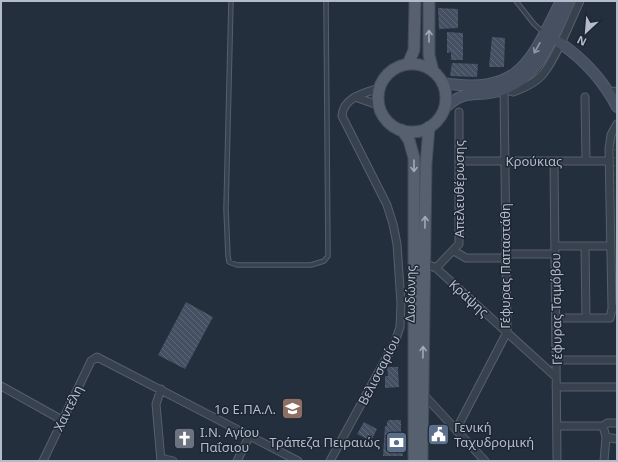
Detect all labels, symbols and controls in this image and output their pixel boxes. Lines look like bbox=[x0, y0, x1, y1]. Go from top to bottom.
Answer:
north arrow bbox=[566, 12, 606, 52]
one-way arrow bbox=[425, 30, 433, 43]
text: N bbox=[574, 33, 589, 50]
one-way arrow bbox=[533, 42, 541, 54]
street label: Απελευθέρωσης bbox=[450, 140, 468, 238]
street label: Κρούκιας bbox=[506, 152, 562, 170]
one-way arrow bbox=[410, 159, 418, 172]
street label: Γέφυρας Παπαστάθη bbox=[496, 203, 514, 329]
one-way arrow bbox=[421, 216, 429, 229]
street label: Γέφυρας Τσιμόβου bbox=[546, 253, 566, 365]
street label: Δωδώνης bbox=[401, 265, 419, 323]
street label: Κράψης bbox=[445, 275, 493, 321]
street label: Βελισσαρίου bbox=[354, 332, 404, 408]
one-way arrow bbox=[419, 346, 426, 359]
street label: Χαντέλη bbox=[49, 382, 87, 434]
school or university icon: 1ο Ε.ΠΑ.Λ. bbox=[279, 396, 305, 422]
place label: 1ο Ε.ΠΑ.Λ. bbox=[214, 400, 276, 418]
place label: Γενική Ταχυδρομική bbox=[454, 418, 534, 451]
public building icon: Γενική Ταχυδρομική bbox=[425, 421, 451, 447]
place label: Ι.Ν. Αγίου Παΐσιου bbox=[200, 423, 259, 456]
church icon: Ι.Ν. Αγίου Παΐσιου bbox=[171, 426, 197, 452]
bank icon: Τράπεζα Πειραιώς bbox=[383, 429, 409, 455]
place label: Τράπεζα Πειραιώς bbox=[269, 433, 380, 451]

